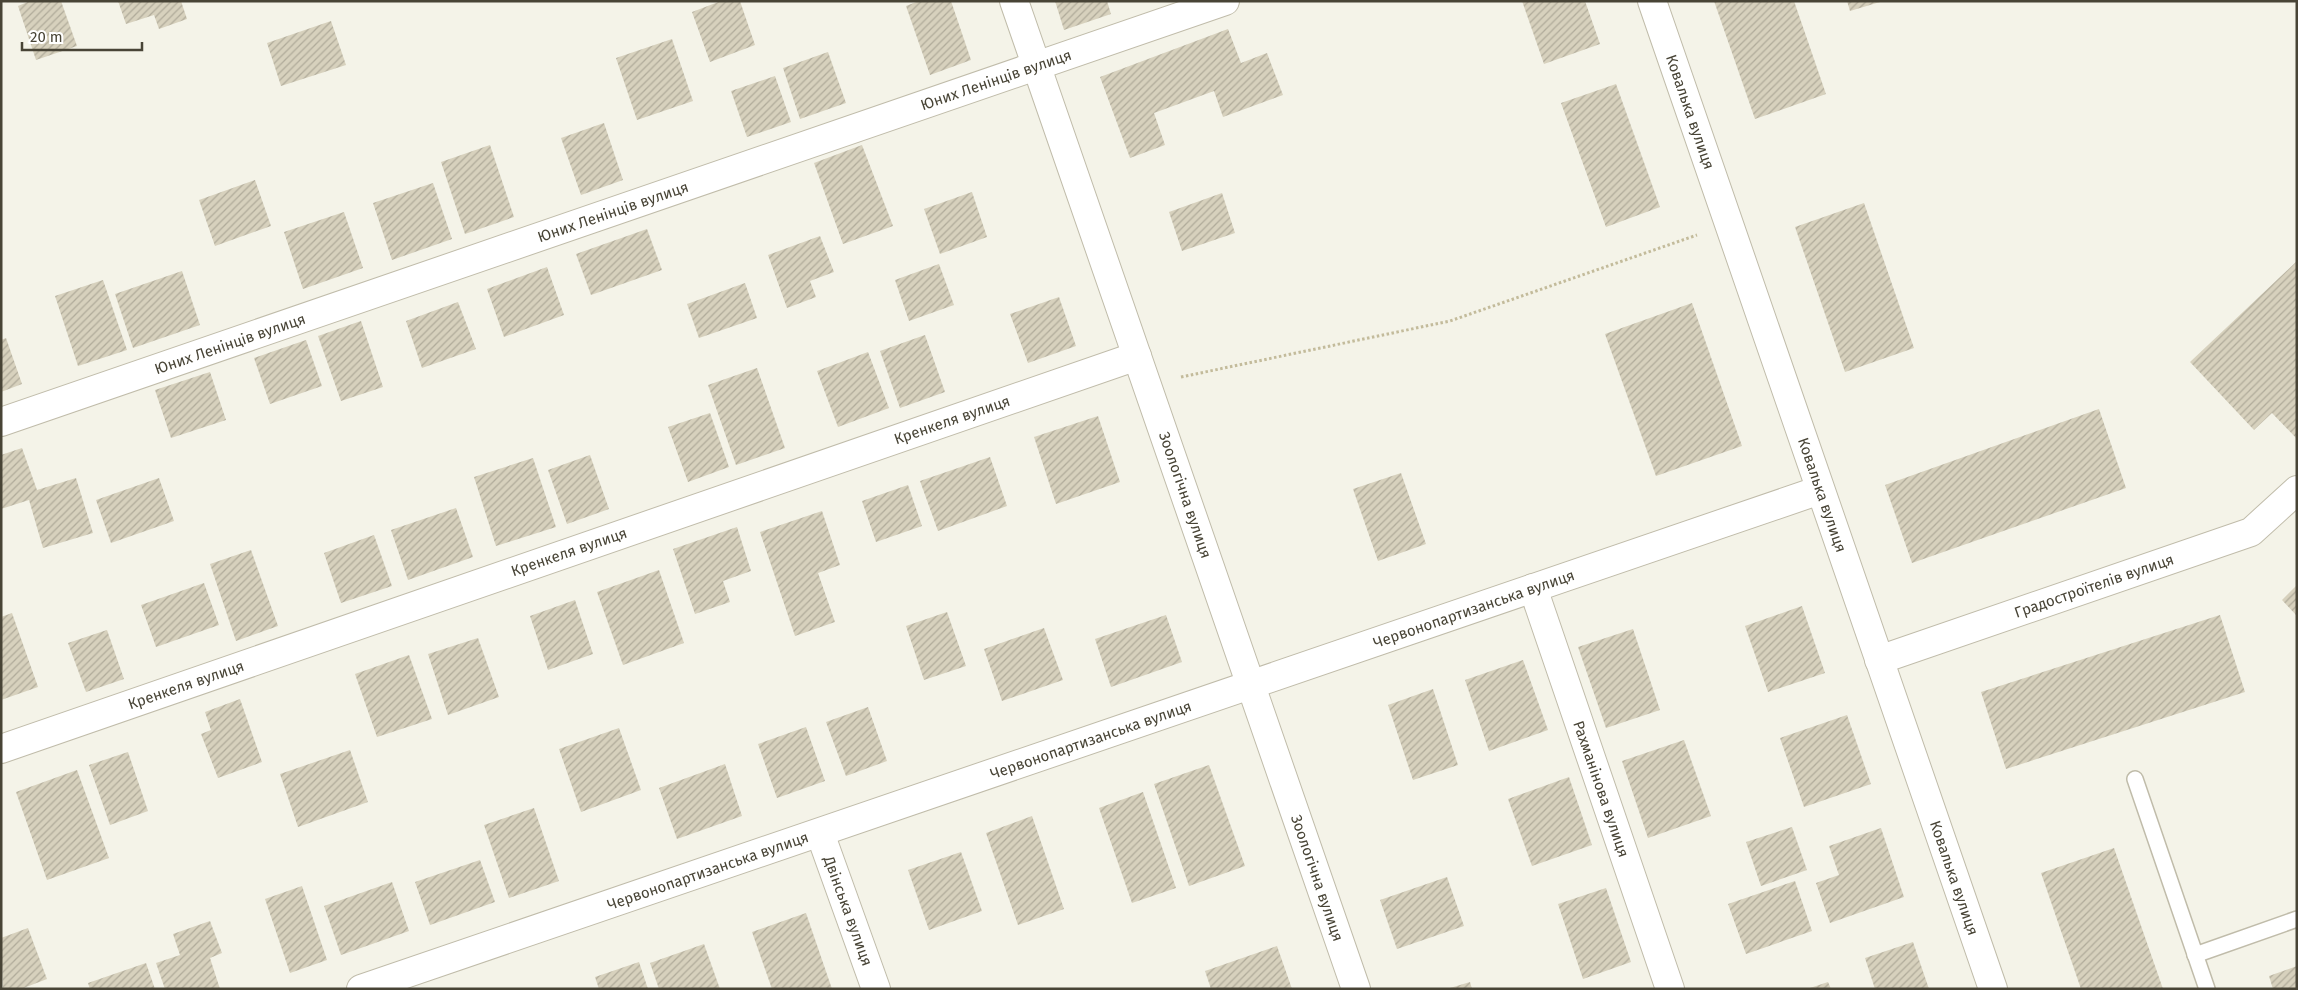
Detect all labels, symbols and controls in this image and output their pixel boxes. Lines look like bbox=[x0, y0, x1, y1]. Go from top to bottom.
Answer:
scale bar bbox=[22, 20, 142, 52]
text: 20 m bbox=[30, 28, 63, 46]
street label: Юних Ленінців вулиця bbox=[918, 46, 1074, 114]
street label: Ковалька вулиця bbox=[1662, 52, 1718, 172]
street label: Юних Ленінців вулиця bbox=[535, 178, 691, 246]
street label: Юних Ленінців вулиця bbox=[152, 310, 308, 378]
street label: Кренкеля вулиця bbox=[892, 392, 1012, 448]
street label: Зоологічна вулиця bbox=[1155, 429, 1215, 561]
street label: Ковалька вулиця bbox=[1794, 435, 1850, 555]
street label: Кренкеля вулиця bbox=[509, 524, 629, 580]
street label: Градостроїтелiв вулиця bbox=[2012, 550, 2176, 622]
street label: Червонопартизанська вулиця bbox=[1371, 566, 1577, 652]
street label: Кренкеля вулиця bbox=[126, 657, 246, 713]
street label: Червонопартизанська вулиця bbox=[988, 697, 1194, 783]
street label: Рахманінова вулиця bbox=[1569, 719, 1633, 859]
street label: Зоологічна вулиця bbox=[1287, 812, 1347, 944]
street label: Ковалька вулиця bbox=[1926, 818, 1982, 938]
street label: Червонопартизанська вулиця bbox=[605, 828, 811, 914]
street label: Двінська вулиця bbox=[819, 853, 876, 968]

